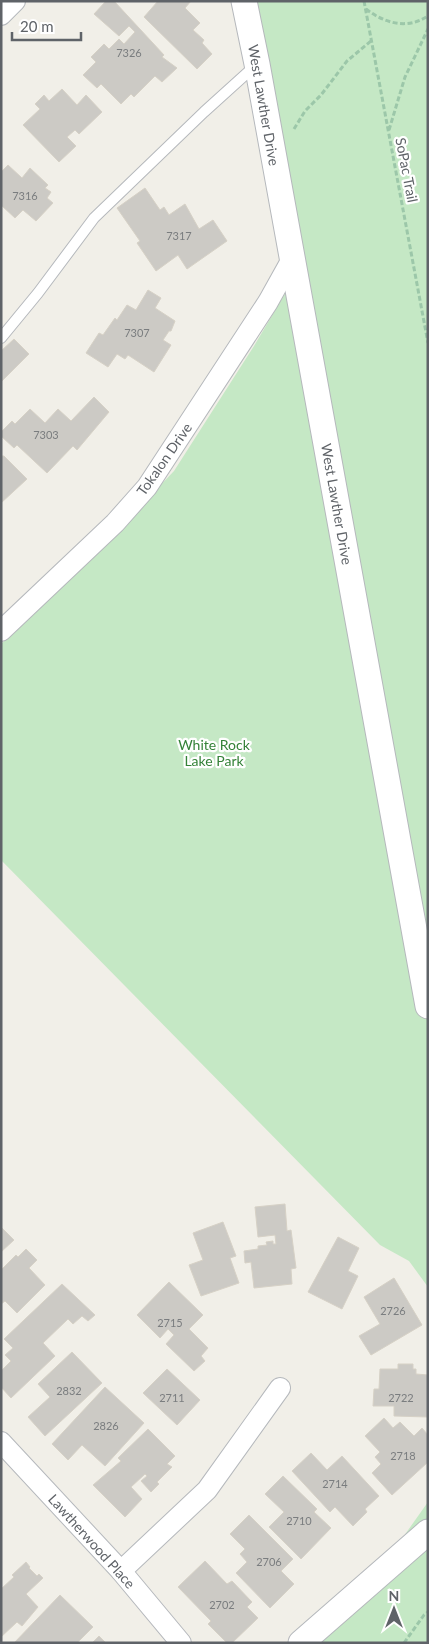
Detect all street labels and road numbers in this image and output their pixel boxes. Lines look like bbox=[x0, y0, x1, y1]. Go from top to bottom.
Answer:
street label: West Lawther Drive bbox=[245, 43, 283, 167]
street label: SoPac Trail bbox=[392, 136, 422, 204]
street label: Tokalon Drive bbox=[133, 419, 195, 499]
street label: West Lawther Drive bbox=[318, 442, 356, 566]
street label: Lawtherwood Place bbox=[45, 1490, 139, 1592]

